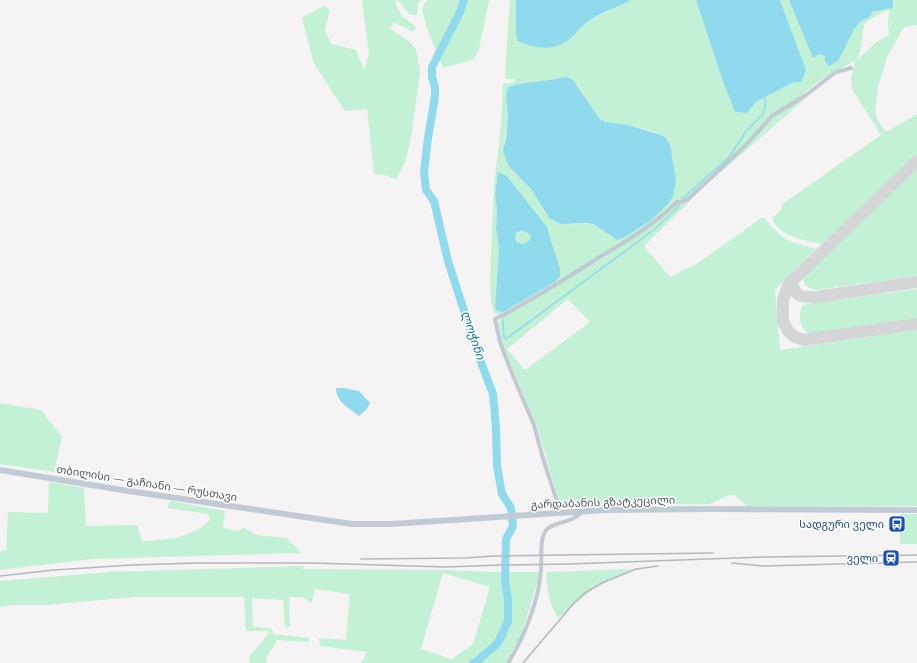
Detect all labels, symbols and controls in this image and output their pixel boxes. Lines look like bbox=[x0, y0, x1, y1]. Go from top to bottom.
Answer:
water label: ლოჭინი bbox=[459, 309, 488, 362]
street label: თბილისი — გაჩიანი — რუსთავი bbox=[56, 463, 238, 504]
street label: გარდაბანის გზატკეცილი bbox=[531, 493, 675, 512]
bus stop icon: სადგური ველი bbox=[887, 514, 907, 534]
place label: სადგური ველი bbox=[799, 518, 884, 531]
station icon: ველი bbox=[881, 548, 901, 568]
place label: ველი bbox=[847, 552, 878, 565]

